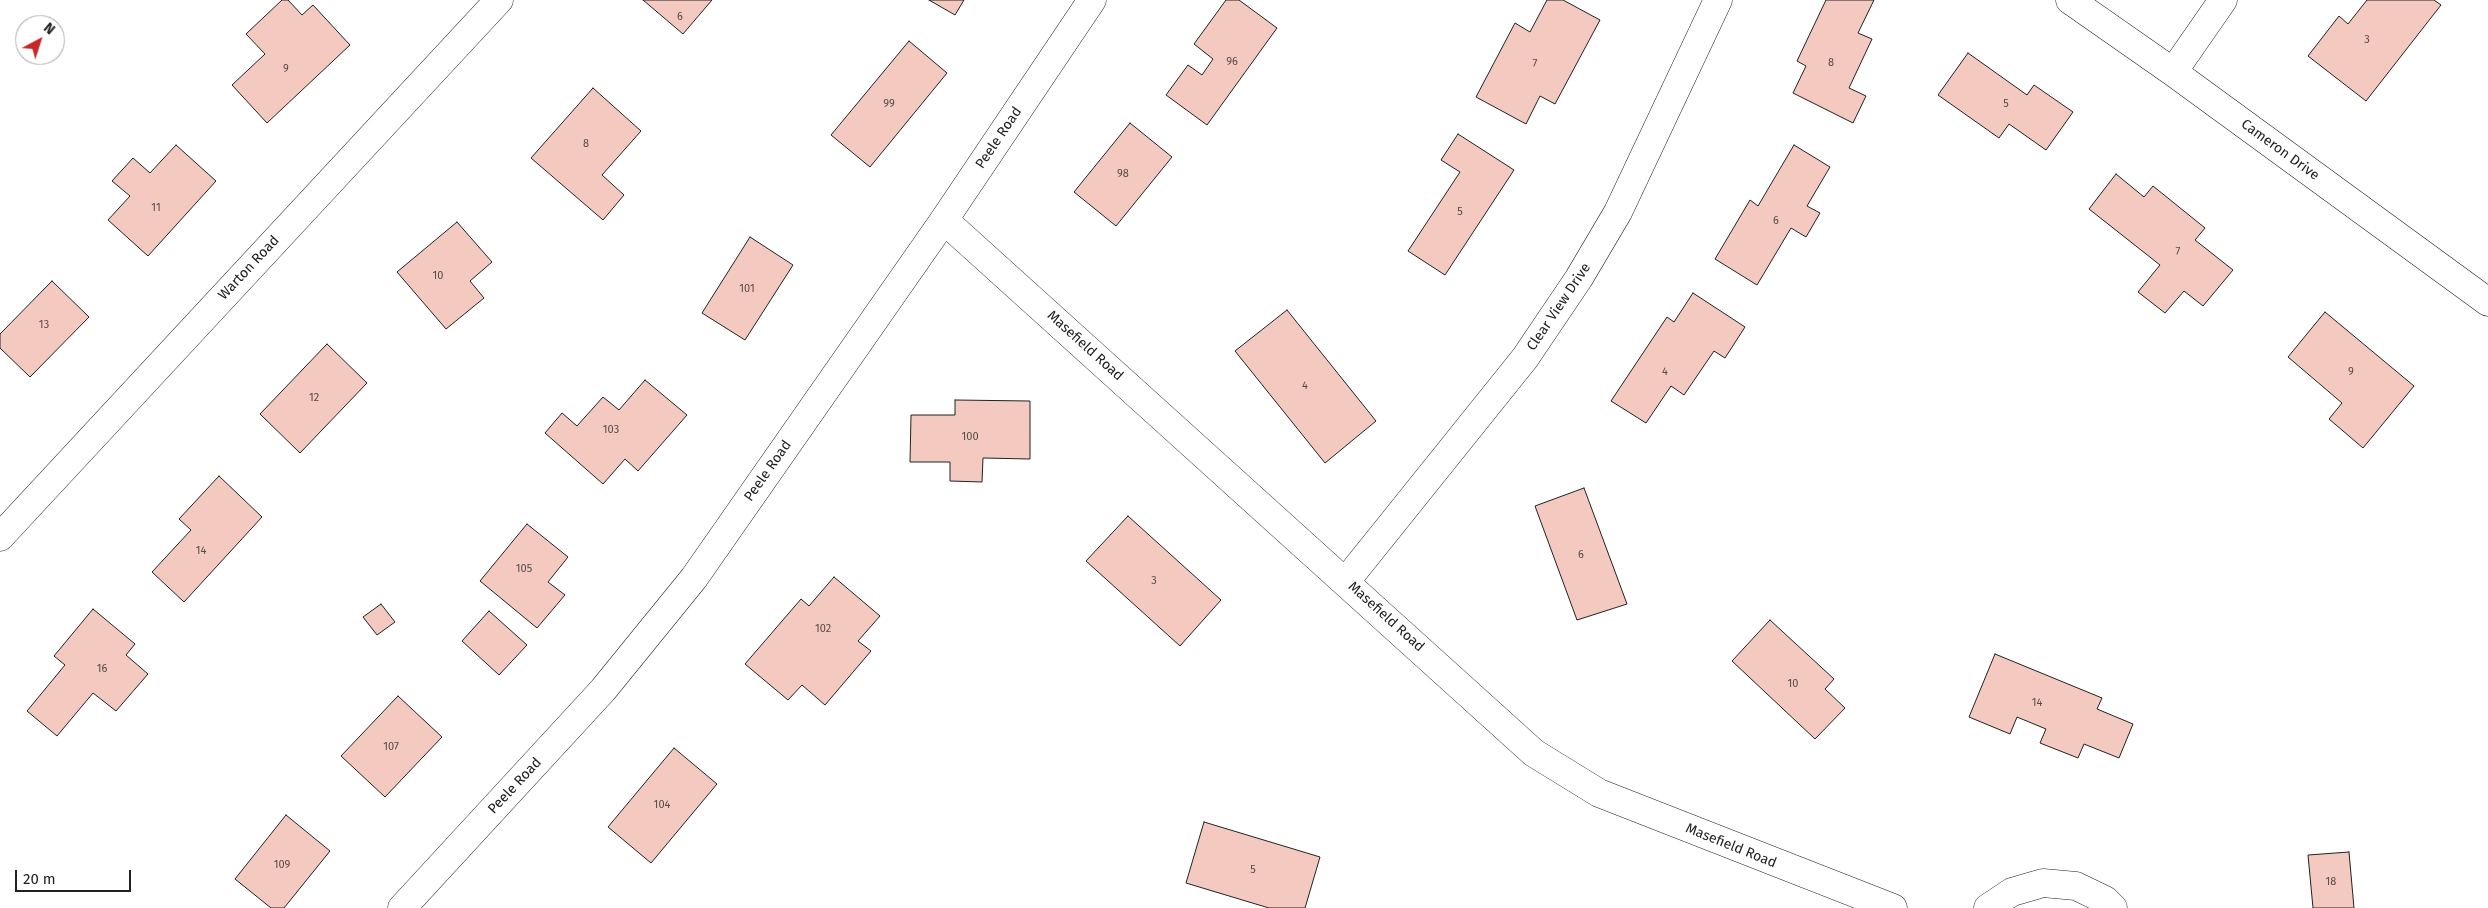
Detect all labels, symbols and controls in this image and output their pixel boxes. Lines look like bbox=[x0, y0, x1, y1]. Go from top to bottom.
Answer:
house number: 6 bbox=[677, 10, 683, 24]
north arrow bbox=[15, 15, 65, 65]
text: N bbox=[40, 19, 58, 38]
house number: 3 bbox=[2364, 33, 2370, 47]
house number: 96 bbox=[1226, 55, 1238, 69]
house number: 8 bbox=[1828, 56, 1834, 70]
house number: 7 bbox=[1533, 57, 1537, 71]
house number: 9 bbox=[283, 62, 289, 76]
house number: 99 bbox=[883, 97, 895, 111]
house number: 5 bbox=[2003, 97, 2009, 111]
street label: Peele Road bbox=[972, 104, 1026, 172]
street label: Cameron Drive bbox=[2238, 116, 2322, 184]
house number: 8 bbox=[583, 137, 589, 151]
house number: 98 bbox=[1117, 167, 1129, 181]
house number: 11 bbox=[151, 201, 161, 215]
house number: 5 bbox=[1457, 205, 1463, 219]
house number: 6 bbox=[1773, 214, 1779, 228]
street label: Warton Road bbox=[215, 233, 283, 303]
house number: 7 bbox=[2176, 245, 2180, 259]
street label: Clear View Drive bbox=[1524, 260, 1594, 354]
house number: 10 bbox=[433, 269, 443, 283]
house number: 101 bbox=[739, 282, 755, 296]
street label: Masefield Road bbox=[1043, 307, 1127, 385]
house number: 13 bbox=[39, 318, 49, 332]
house number: 4 bbox=[1662, 365, 1668, 379]
house number: 9 bbox=[2348, 365, 2354, 379]
house number: 4 bbox=[1302, 379, 1308, 393]
house number: 12 bbox=[309, 391, 319, 405]
house number: 103 bbox=[603, 423, 619, 437]
house number: 100 bbox=[961, 430, 979, 444]
street label: Peele Road bbox=[741, 437, 795, 505]
house number: 14 bbox=[196, 544, 206, 558]
house number: 6 bbox=[1578, 548, 1584, 562]
house number: 105 bbox=[516, 562, 532, 576]
house number: 3 bbox=[1151, 574, 1157, 588]
street label: Masefield Road bbox=[1344, 578, 1428, 656]
house number: 102 bbox=[815, 622, 831, 636]
house number: 16 bbox=[97, 662, 107, 676]
house number: 10 bbox=[1788, 677, 1798, 691]
house number: 14 bbox=[2032, 696, 2042, 710]
house number: 107 bbox=[383, 740, 399, 754]
street label: Peele Road bbox=[485, 754, 545, 818]
house number: 104 bbox=[654, 798, 670, 812]
street label: Masefield Road bbox=[1683, 820, 1779, 872]
house number: 109 bbox=[274, 858, 290, 872]
scale bar bbox=[18, 860, 134, 892]
house number: 5 bbox=[1250, 863, 1256, 877]
text: 20 m bbox=[23, 870, 56, 888]
house number: 18 bbox=[2326, 875, 2336, 889]

